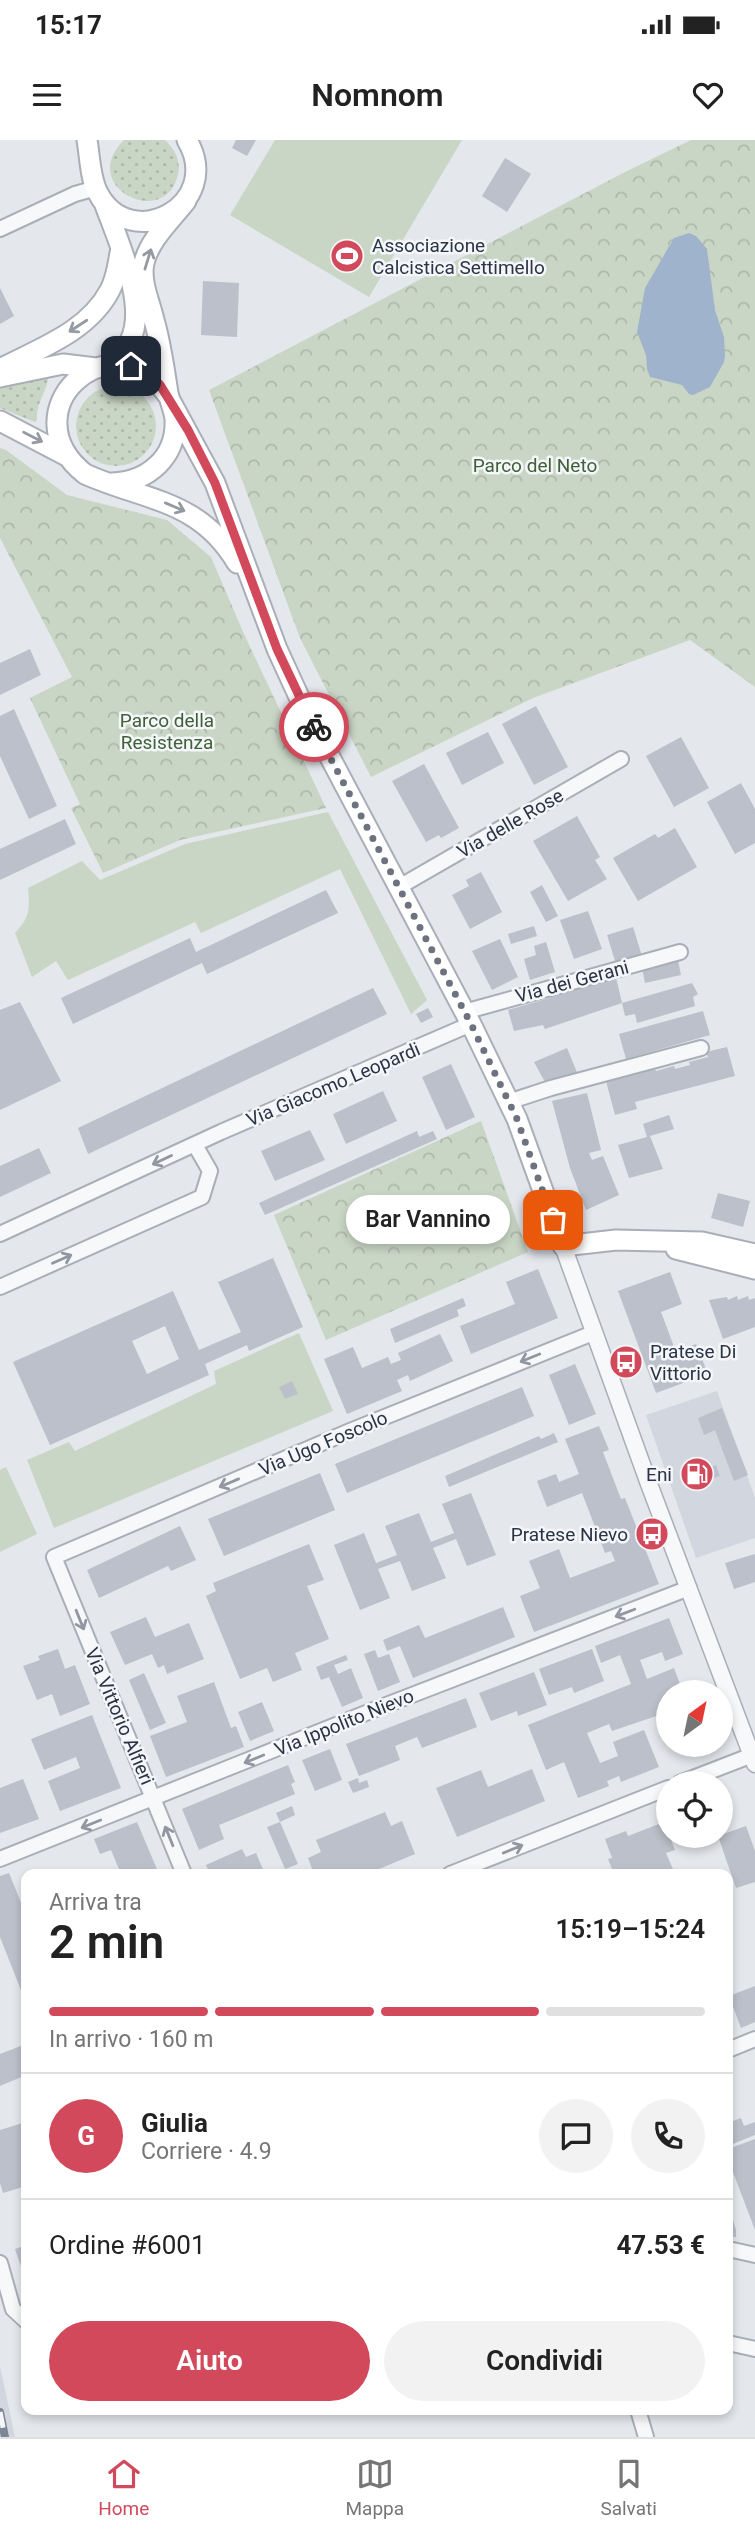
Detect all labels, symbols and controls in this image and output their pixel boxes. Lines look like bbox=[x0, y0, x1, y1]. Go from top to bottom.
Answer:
text: 15:17 bbox=[35, 10, 102, 40]
icon: menu bbox=[28, 76, 66, 114]
text: Nomnom bbox=[311, 76, 444, 114]
icon: heart bbox=[689, 76, 727, 114]
place label: Associazione Calcistica Settimello bbox=[372, 234, 545, 279]
sports icon: Associazione Calcistica Settimello bbox=[328, 237, 366, 275]
one-way arrow bbox=[142, 248, 155, 270]
one-way arrow bbox=[69, 319, 88, 333]
pin bbox=[101, 336, 161, 396]
icon: home bbox=[112, 347, 150, 385]
one-way arrow bbox=[22, 431, 43, 445]
park label: Parco del Neto bbox=[473, 454, 597, 477]
one-way arrow bbox=[164, 501, 185, 514]
courier bbox=[279, 692, 349, 762]
icon: bike bbox=[295, 708, 333, 746]
park label: Parco della Resistenza bbox=[120, 709, 214, 754]
street label: Via delle Rose bbox=[453, 784, 568, 863]
street label: Via dei Gerani bbox=[513, 955, 631, 1008]
street label: Via Giacomo Leopardi bbox=[243, 1037, 423, 1131]
one-way arrow bbox=[152, 1154, 173, 1167]
pin bbox=[523, 1190, 583, 1250]
callout: Bar Vannino bbox=[346, 1196, 511, 1244]
icon: bag bbox=[534, 1201, 572, 1239]
text: Bar Vannino bbox=[365, 1206, 491, 1233]
one-way arrow bbox=[51, 1252, 72, 1265]
place label: Pratese Di Vittorio bbox=[650, 1340, 736, 1385]
bus stop icon: Pratese Di Vittorio bbox=[607, 1343, 645, 1381]
one-way arrow bbox=[520, 1353, 541, 1366]
street label: Via Ugo Foscolo bbox=[255, 1406, 391, 1481]
fuel station icon: Eni bbox=[678, 1455, 716, 1493]
place label: Eni bbox=[646, 1463, 672, 1486]
one-way arrow bbox=[219, 1477, 241, 1490]
bus stop icon: Pratese Nievo bbox=[633, 1515, 671, 1553]
place label: Pratese Nievo bbox=[511, 1523, 628, 1546]
one-way arrow bbox=[615, 1607, 636, 1620]
one-way arrow bbox=[74, 1609, 87, 1631]
street label: Via Vittorio Alfieri bbox=[80, 1644, 159, 1788]
north arrow bbox=[656, 1680, 733, 1757]
map controls bbox=[656, 1680, 733, 1848]
street label: Via Ippolito Nievo bbox=[271, 1684, 417, 1761]
one-way arrow bbox=[243, 1753, 265, 1766]
button: locate bbox=[656, 1771, 733, 1848]
one-way arrow bbox=[80, 1818, 102, 1831]
one-way arrow bbox=[162, 1826, 175, 1848]
one-way arrow bbox=[502, 1842, 524, 1855]
text: Arriva tra bbox=[49, 1889, 142, 1916]
text: 15:19–15:24 bbox=[555, 1914, 705, 1944]
text: 2 min bbox=[49, 1915, 164, 1969]
text: In arrivo · 160 m bbox=[49, 2026, 214, 2053]
button: chat bbox=[539, 2099, 613, 2173]
button: phone bbox=[631, 2099, 705, 2173]
text: Giulia bbox=[141, 2108, 208, 2138]
text: G bbox=[77, 2121, 95, 2151]
text: Corriere · 4.9 bbox=[141, 2138, 272, 2165]
text: Ordine #6001 bbox=[49, 2230, 206, 2260]
text: 47.53 € bbox=[616, 2230, 705, 2260]
button: Aiuto bbox=[49, 2321, 370, 2401]
button: Condividi bbox=[384, 2321, 705, 2401]
tab: Home bbox=[98, 2455, 149, 2520]
tab: Mappa bbox=[346, 2455, 404, 2520]
tab: Salvati bbox=[600, 2455, 657, 2520]

